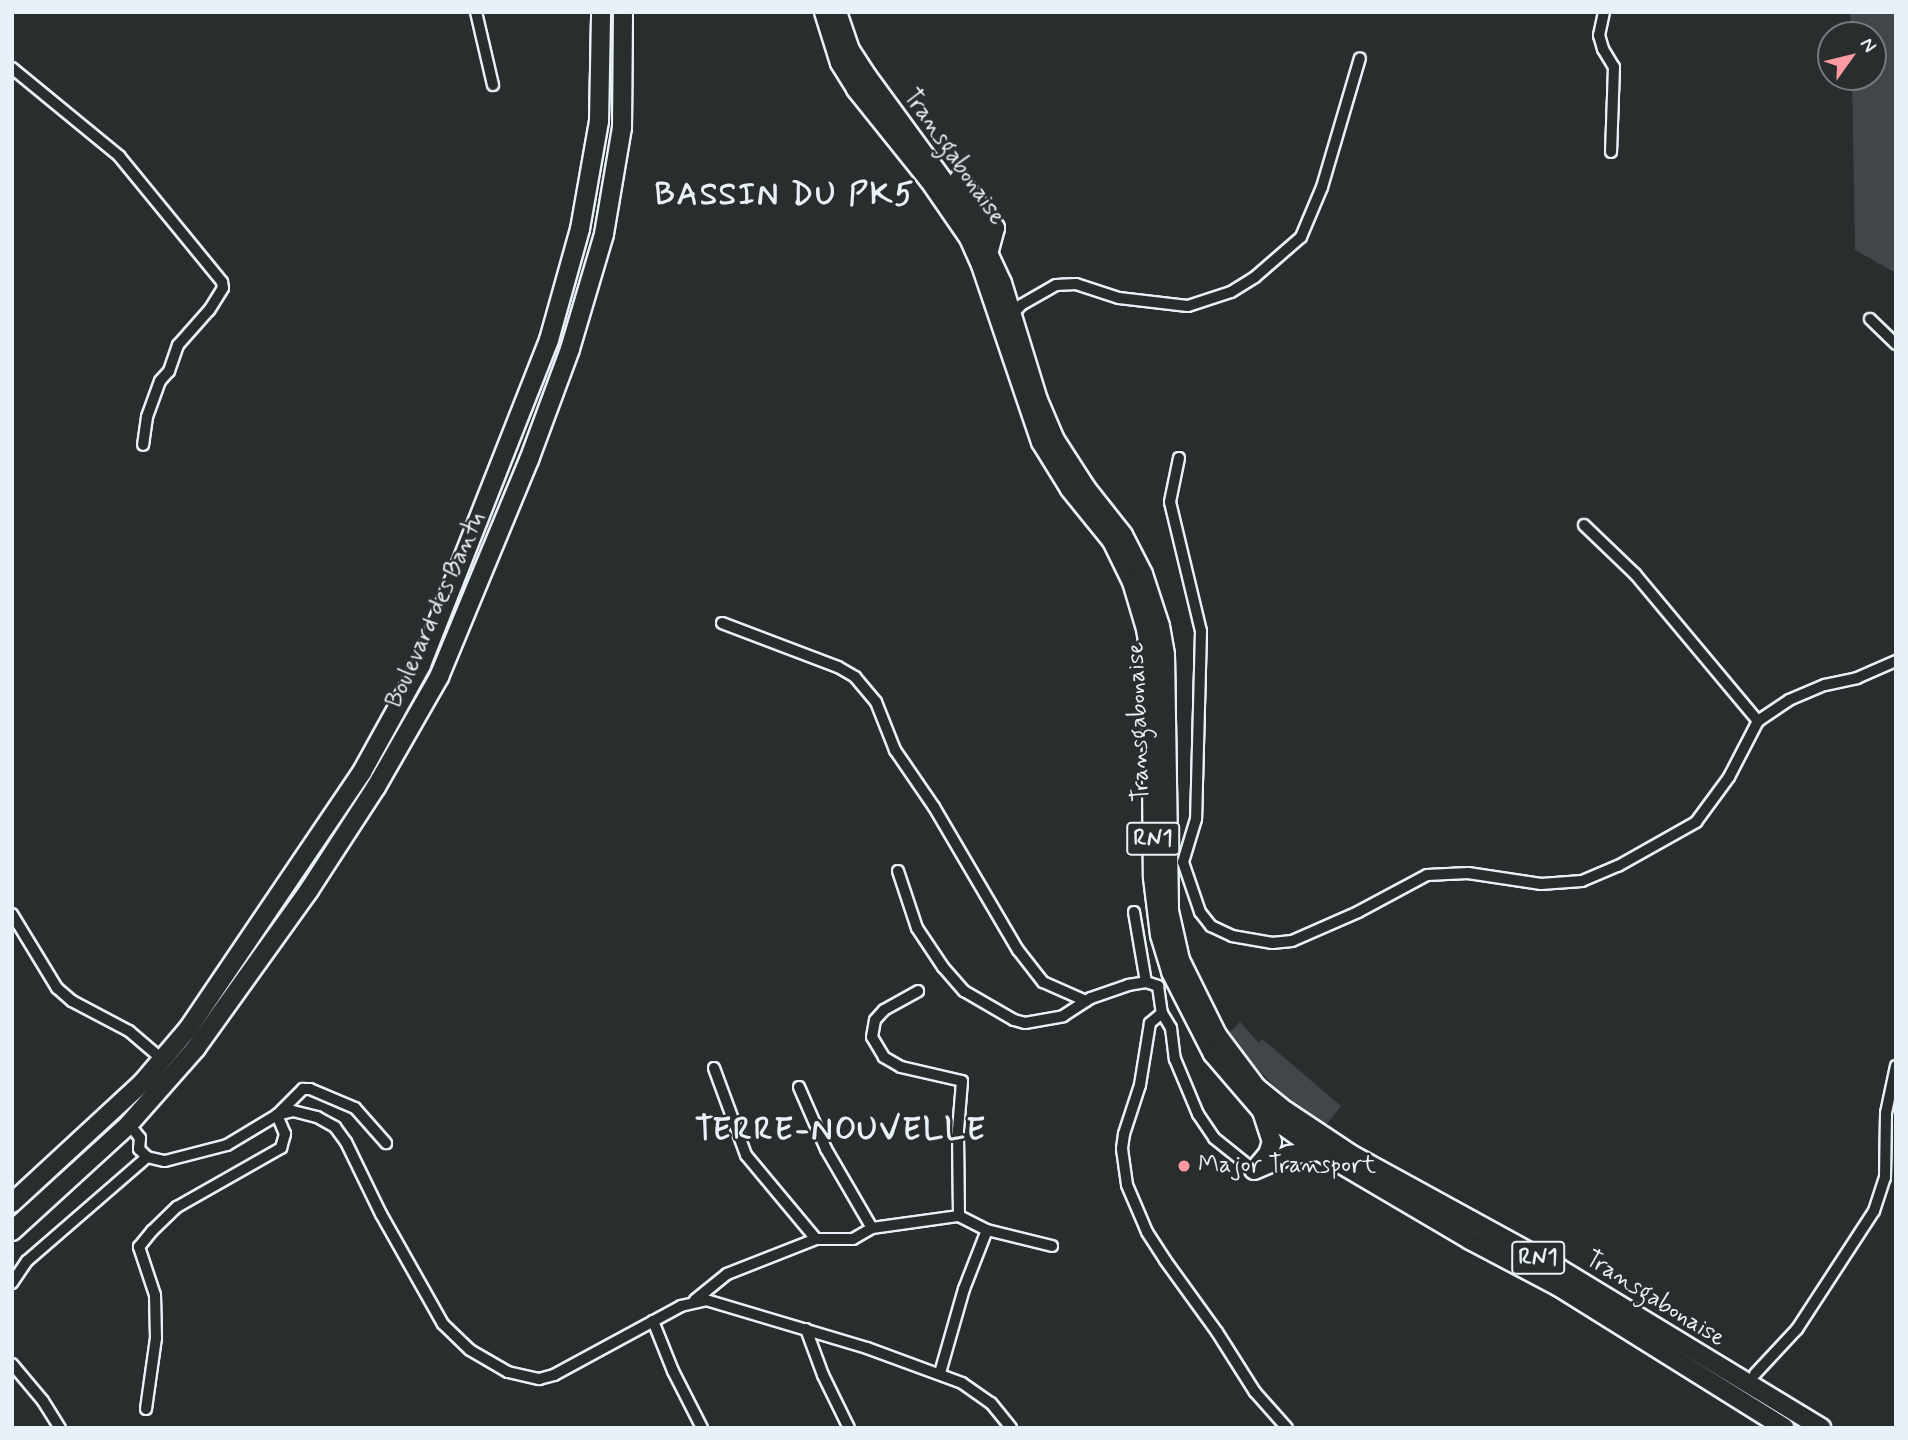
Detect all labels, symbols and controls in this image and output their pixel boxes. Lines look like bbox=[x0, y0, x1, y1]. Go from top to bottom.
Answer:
north arrow bbox=[1817, 21, 1887, 91]
text: N bbox=[1854, 33, 1882, 57]
street label: Transgabonaise bbox=[896, 83, 1012, 231]
district label: BASSIN DU PK5 bbox=[656, 176, 914, 214]
street label: Boulevard des Bantu bbox=[381, 510, 491, 710]
street label: Transgabonaise bbox=[1122, 642, 1156, 802]
road number: RN1 bbox=[1125, 820, 1181, 859]
district label: TERRE-NOUVELLE bbox=[694, 1111, 988, 1149]
place label: Major Transport bbox=[1198, 1152, 1376, 1180]
marker: Major Transport bbox=[1176, 1158, 1192, 1174]
road number: RN1 bbox=[1510, 1238, 1566, 1278]
street label: Transgabonaise bbox=[1580, 1245, 1730, 1353]

